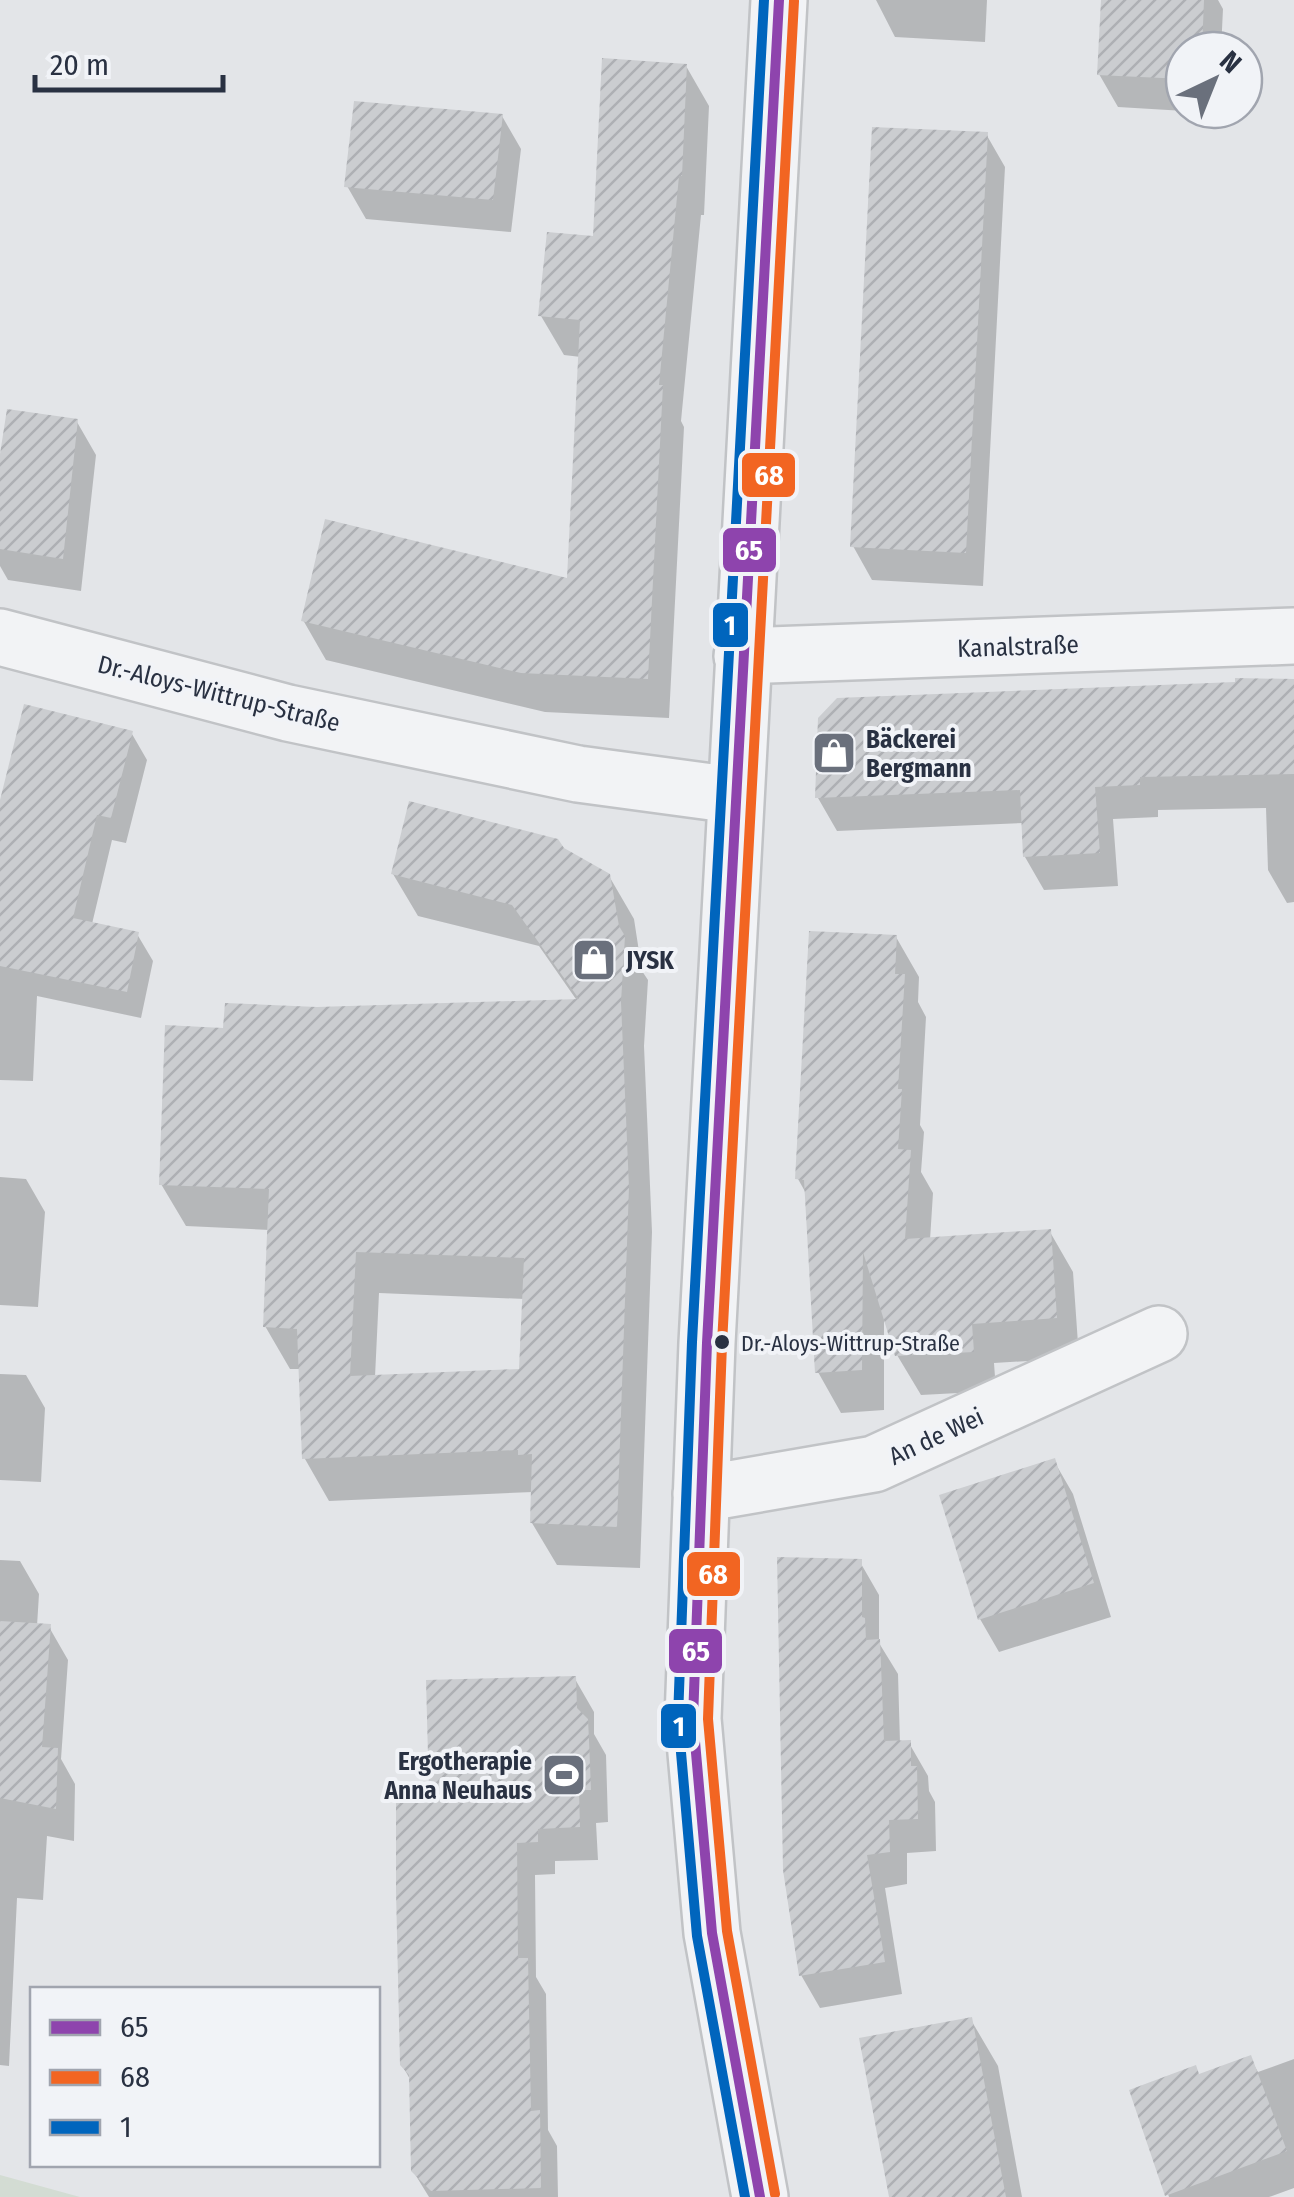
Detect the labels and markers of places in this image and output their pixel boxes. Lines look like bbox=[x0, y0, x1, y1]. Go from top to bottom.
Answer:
place label: Bäckerei Bergmann bbox=[866, 725, 972, 784]
shop icon: Bäckerei Bergmann bbox=[811, 730, 857, 776]
shop icon: JYSK bbox=[571, 937, 617, 983]
place label: JYSK bbox=[625, 946, 674, 976]
place label: Dr.-Aloys-Wittrup-Straße bbox=[741, 1330, 960, 1357]
marker: Dr.-Aloys-Wittrup-Straße bbox=[712, 1332, 732, 1352]
place label: Ergotherapie Anna Neuhaus bbox=[384, 1747, 532, 1806]
sports icon: Ergotherapie Anna Neuhaus bbox=[541, 1752, 587, 1798]

